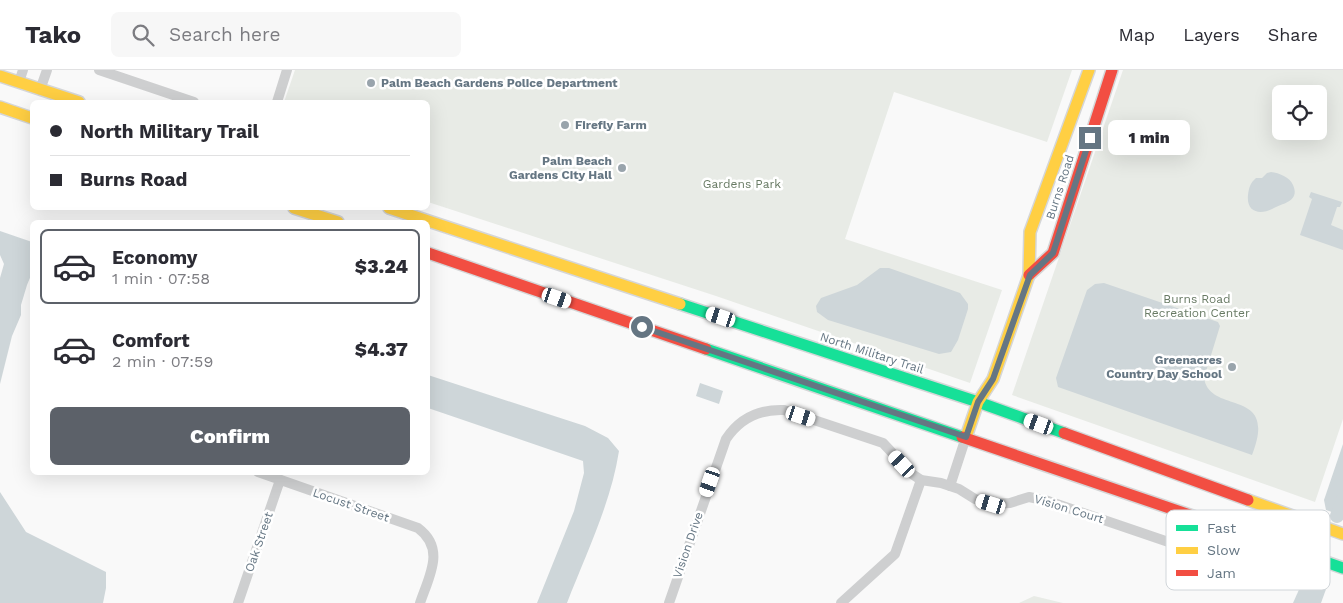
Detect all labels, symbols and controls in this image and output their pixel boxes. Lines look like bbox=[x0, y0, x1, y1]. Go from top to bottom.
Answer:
search box bbox=[111, 12, 461, 57]
text: Tako bbox=[25, 21, 81, 49]
icon: search bbox=[129, 21, 157, 49]
text: Search here bbox=[169, 23, 280, 46]
text: Map bbox=[1118, 24, 1155, 45]
text: Layers bbox=[1183, 24, 1240, 45]
text: Share bbox=[1268, 24, 1318, 45]
place label: Palm Beach Gardens Police Department bbox=[381, 76, 618, 90]
marker: Palm Beach Gardens Police Department bbox=[365, 77, 377, 89]
map controls bbox=[1272, 85, 1327, 140]
button: locate bbox=[1272, 85, 1327, 140]
place label: Firefly Farm bbox=[575, 118, 647, 132]
marker: Firefly Farm bbox=[559, 119, 571, 131]
text: North Military Trail bbox=[80, 120, 259, 143]
callout: 1 min bbox=[1108, 120, 1190, 156]
route end bbox=[1079, 127, 1101, 149]
text: 1 min bbox=[1128, 128, 1170, 147]
street label: Burns Road bbox=[1043, 153, 1077, 221]
place label: Palm Beach Gardens City Hall bbox=[509, 154, 612, 182]
marker: Palm Beach Gardens City Hall bbox=[616, 162, 628, 174]
text: Burns Road bbox=[80, 168, 187, 191]
park label: Gardens Park bbox=[703, 177, 781, 191]
icon: car bbox=[52, 244, 97, 289]
text: Economy bbox=[112, 246, 197, 269]
text: $3.24 bbox=[355, 255, 408, 278]
text: 1 min · 07:58 bbox=[112, 269, 210, 288]
car bbox=[540, 286, 573, 310]
park label: Burns Road Recreation Center bbox=[1144, 292, 1250, 320]
car bbox=[704, 305, 737, 329]
route start bbox=[631, 316, 653, 338]
icon: car bbox=[52, 327, 97, 372]
text: Comfort bbox=[112, 329, 190, 352]
street label: North Military Trail bbox=[818, 330, 926, 377]
text: $4.37 bbox=[355, 338, 408, 361]
text: 2 min · 07:59 bbox=[112, 352, 213, 371]
place label: Greenacres Country Day School bbox=[1106, 353, 1223, 381]
marker: Greenacres Country Day School bbox=[1226, 361, 1238, 373]
car bbox=[784, 404, 817, 428]
button: Confirm bbox=[50, 407, 410, 465]
car bbox=[1022, 412, 1055, 436]
car bbox=[886, 448, 917, 480]
car bbox=[698, 465, 721, 499]
street label: Locust Street bbox=[311, 485, 391, 525]
car bbox=[974, 492, 1007, 516]
street label: Vision Court bbox=[1033, 492, 1105, 526]
street label: Oak Street bbox=[242, 510, 276, 574]
street label: Vision Drive bbox=[670, 510, 706, 580]
legend bbox=[1166, 510, 1330, 590]
text: Fast bbox=[1207, 520, 1236, 536]
text: Slow bbox=[1207, 542, 1240, 558]
text: Jam bbox=[1207, 565, 1236, 581]

